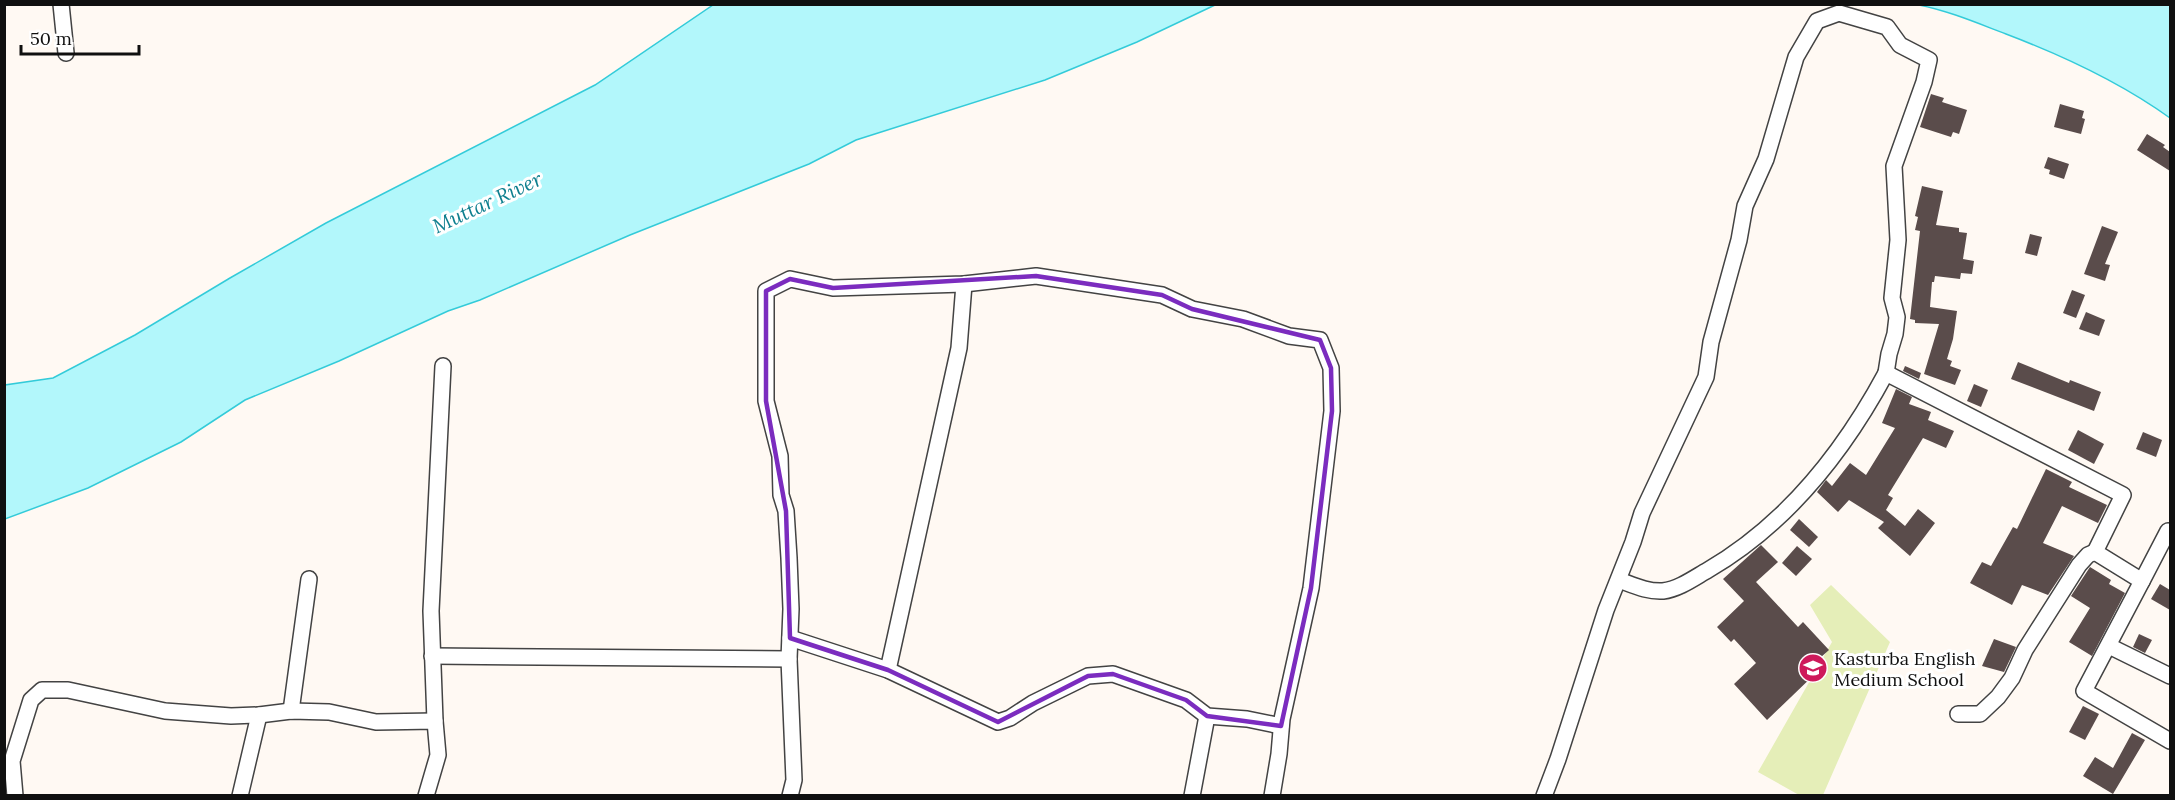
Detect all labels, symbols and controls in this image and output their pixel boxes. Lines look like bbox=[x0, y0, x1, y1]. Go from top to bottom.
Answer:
scale bar bbox=[21, 18, 140, 56]
text: 50 m bbox=[30, 27, 72, 50]
water label: Muttar River bbox=[428, 165, 547, 238]
place label: Kasturba English Medium School bbox=[1834, 647, 1976, 691]
school or university icon: Kasturba English Medium School bbox=[1797, 652, 1829, 684]

